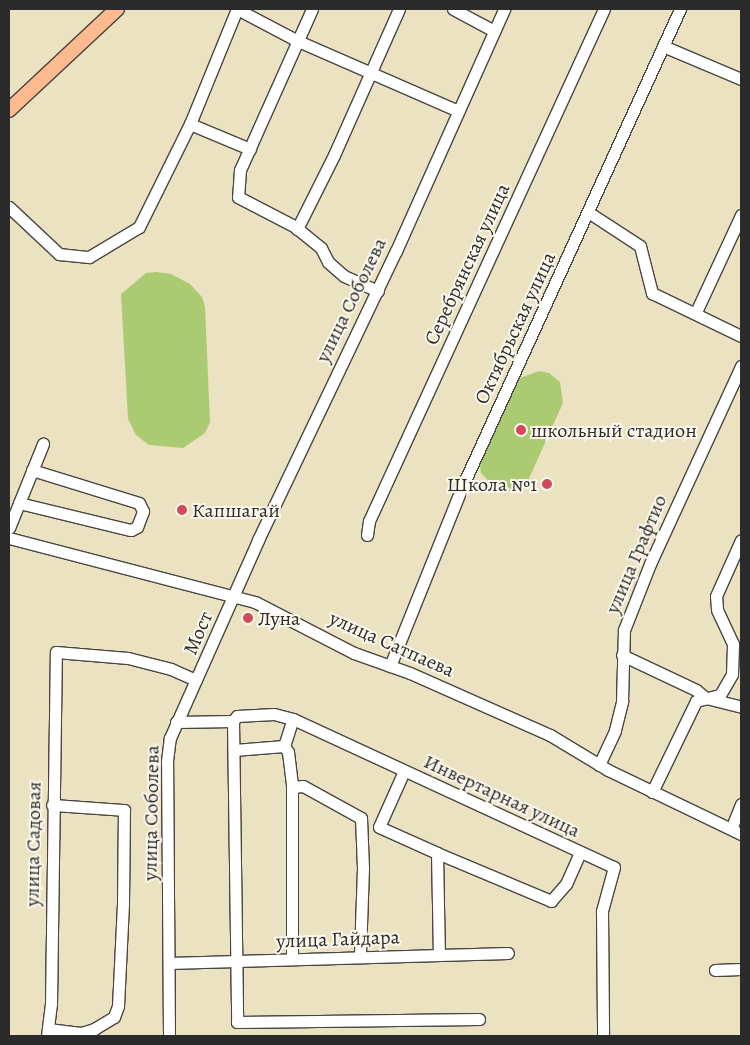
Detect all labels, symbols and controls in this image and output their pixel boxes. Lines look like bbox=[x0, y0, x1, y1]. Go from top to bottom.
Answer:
street label: Серебрянская улица bbox=[419, 179, 515, 349]
street label: улица Соболева bbox=[310, 234, 392, 366]
street label: Октябрьская улица bbox=[469, 248, 561, 408]
place label: школьный стадион bbox=[531, 418, 697, 442]
marker: школьный стадион bbox=[515, 424, 527, 436]
place label: Школа №1 bbox=[447, 472, 537, 496]
marker: Школа №1 bbox=[541, 478, 553, 490]
street label: улица Графтио bbox=[600, 491, 672, 617]
place label: Капшагай bbox=[192, 498, 280, 522]
marker: Капшагай bbox=[176, 504, 188, 516]
place label: Луна bbox=[258, 606, 300, 630]
street label: улица Сатпаева bbox=[326, 606, 458, 682]
street label: Мост bbox=[178, 608, 218, 658]
marker: Луна bbox=[242, 612, 254, 624]
street label: улица Соболева bbox=[138, 745, 164, 881]
street label: Инвертарная улица bbox=[420, 749, 584, 843]
street label: улица Садовая bbox=[20, 781, 46, 907]
street label: улица Гайдара bbox=[276, 925, 400, 953]

